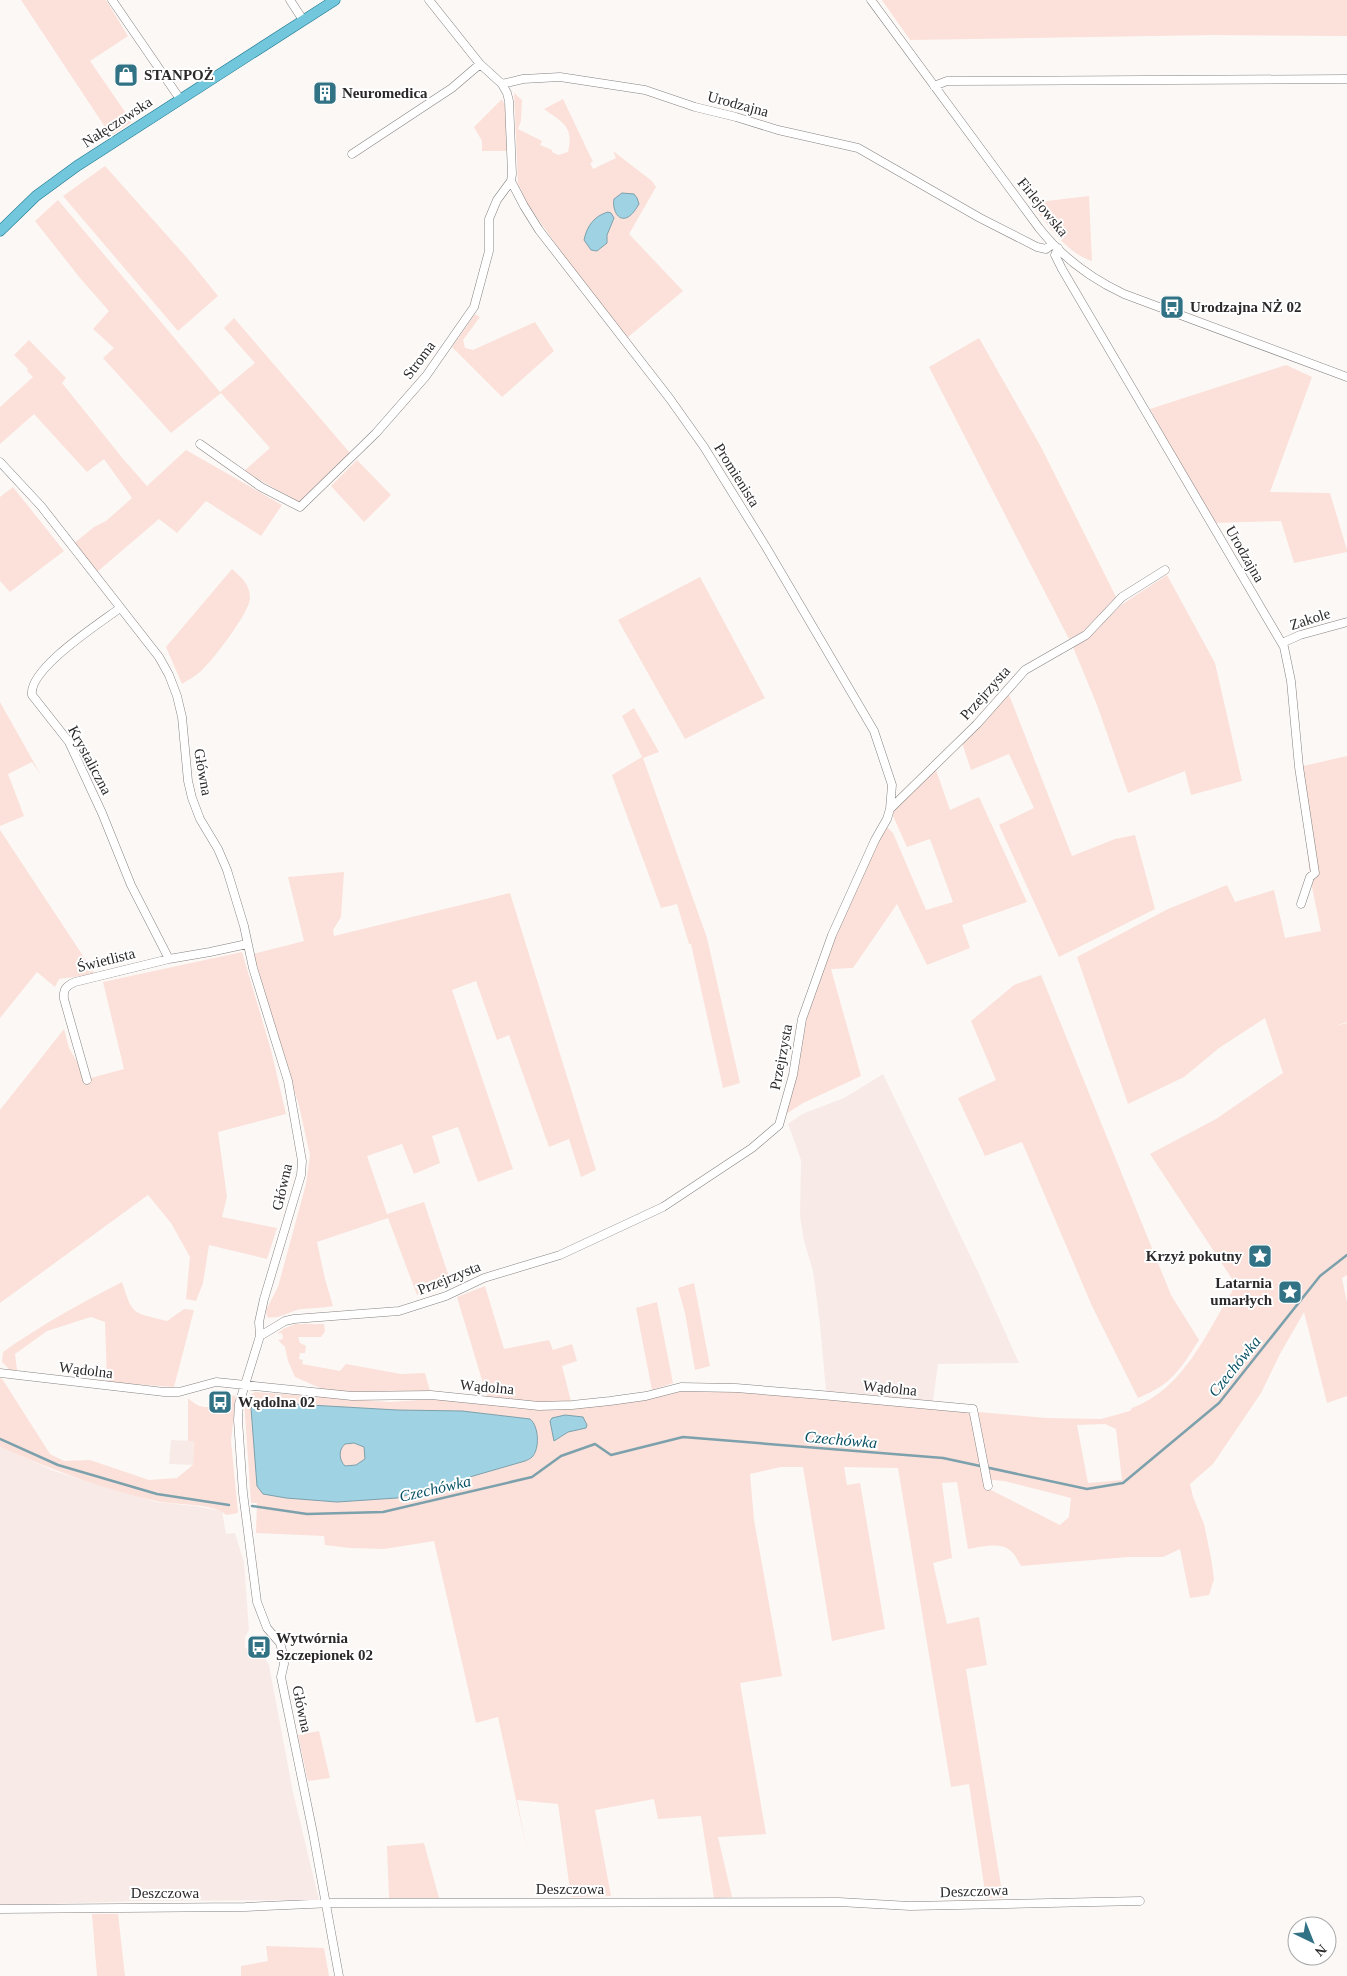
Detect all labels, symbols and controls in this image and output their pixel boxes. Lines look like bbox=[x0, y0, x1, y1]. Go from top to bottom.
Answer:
shop icon: STANPOŻ bbox=[113, 62, 139, 88]
place label: STANPOŻ bbox=[144, 67, 214, 83]
building icon: Neuromedica bbox=[312, 80, 338, 106]
place label: Neuromedica bbox=[342, 85, 428, 101]
street label: Urodzajna bbox=[706, 88, 771, 120]
street label: Nałęczowska bbox=[79, 93, 155, 150]
street label: Firlejowska bbox=[1014, 174, 1072, 240]
bus stop icon: Urodzajna NŻ 02 bbox=[1159, 294, 1185, 320]
place label: Urodzajna NŻ 02 bbox=[1190, 299, 1301, 315]
street label: Stroma bbox=[400, 338, 439, 382]
street label: Promienista bbox=[711, 440, 763, 510]
street label: Urodzajna bbox=[1222, 523, 1268, 585]
street label: Zakole bbox=[1288, 605, 1333, 633]
street label: Przejrzysta bbox=[957, 663, 1013, 723]
street label: Krystaliczna bbox=[65, 723, 115, 798]
street label: Główna bbox=[191, 747, 215, 797]
street label: Świetlista bbox=[75, 945, 137, 975]
street label: Przejrzysta bbox=[767, 1022, 795, 1091]
street label: Główna bbox=[269, 1162, 295, 1212]
place icon: Krzyż pokutny bbox=[1247, 1243, 1273, 1269]
place label: Krzyż pokutny bbox=[1146, 1248, 1242, 1264]
street label: Przejrzysta bbox=[415, 1258, 483, 1298]
place label: Latarnia umarłych bbox=[1210, 1275, 1273, 1308]
place icon: Latarnia umarłych bbox=[1277, 1279, 1303, 1305]
water label: Czechówka bbox=[1205, 1333, 1264, 1400]
street label: Wądolna bbox=[58, 1359, 114, 1381]
street label: Wądolna bbox=[459, 1377, 515, 1397]
street label: Wądolna bbox=[862, 1377, 918, 1399]
bus stop icon: Wądolna 02 bbox=[207, 1389, 233, 1415]
place label: Wądolna 02 bbox=[238, 1394, 315, 1410]
water label: Czechówka bbox=[804, 1428, 878, 1451]
water label: Czechówka bbox=[398, 1472, 473, 1505]
place label: Wytwórnia Szczepionek 02 bbox=[276, 1630, 373, 1663]
bus stop icon: Wytwórnia Szczepionek 02 bbox=[246, 1634, 272, 1660]
street label: Główna bbox=[289, 1684, 315, 1734]
street label: Deszczowa bbox=[536, 1881, 604, 1897]
street label: Deszczowa bbox=[940, 1882, 1009, 1900]
street label: Deszczowa bbox=[131, 1885, 199, 1901]
north arrow bbox=[1287, 1916, 1337, 1966]
text: N bbox=[1312, 1941, 1329, 1959]

